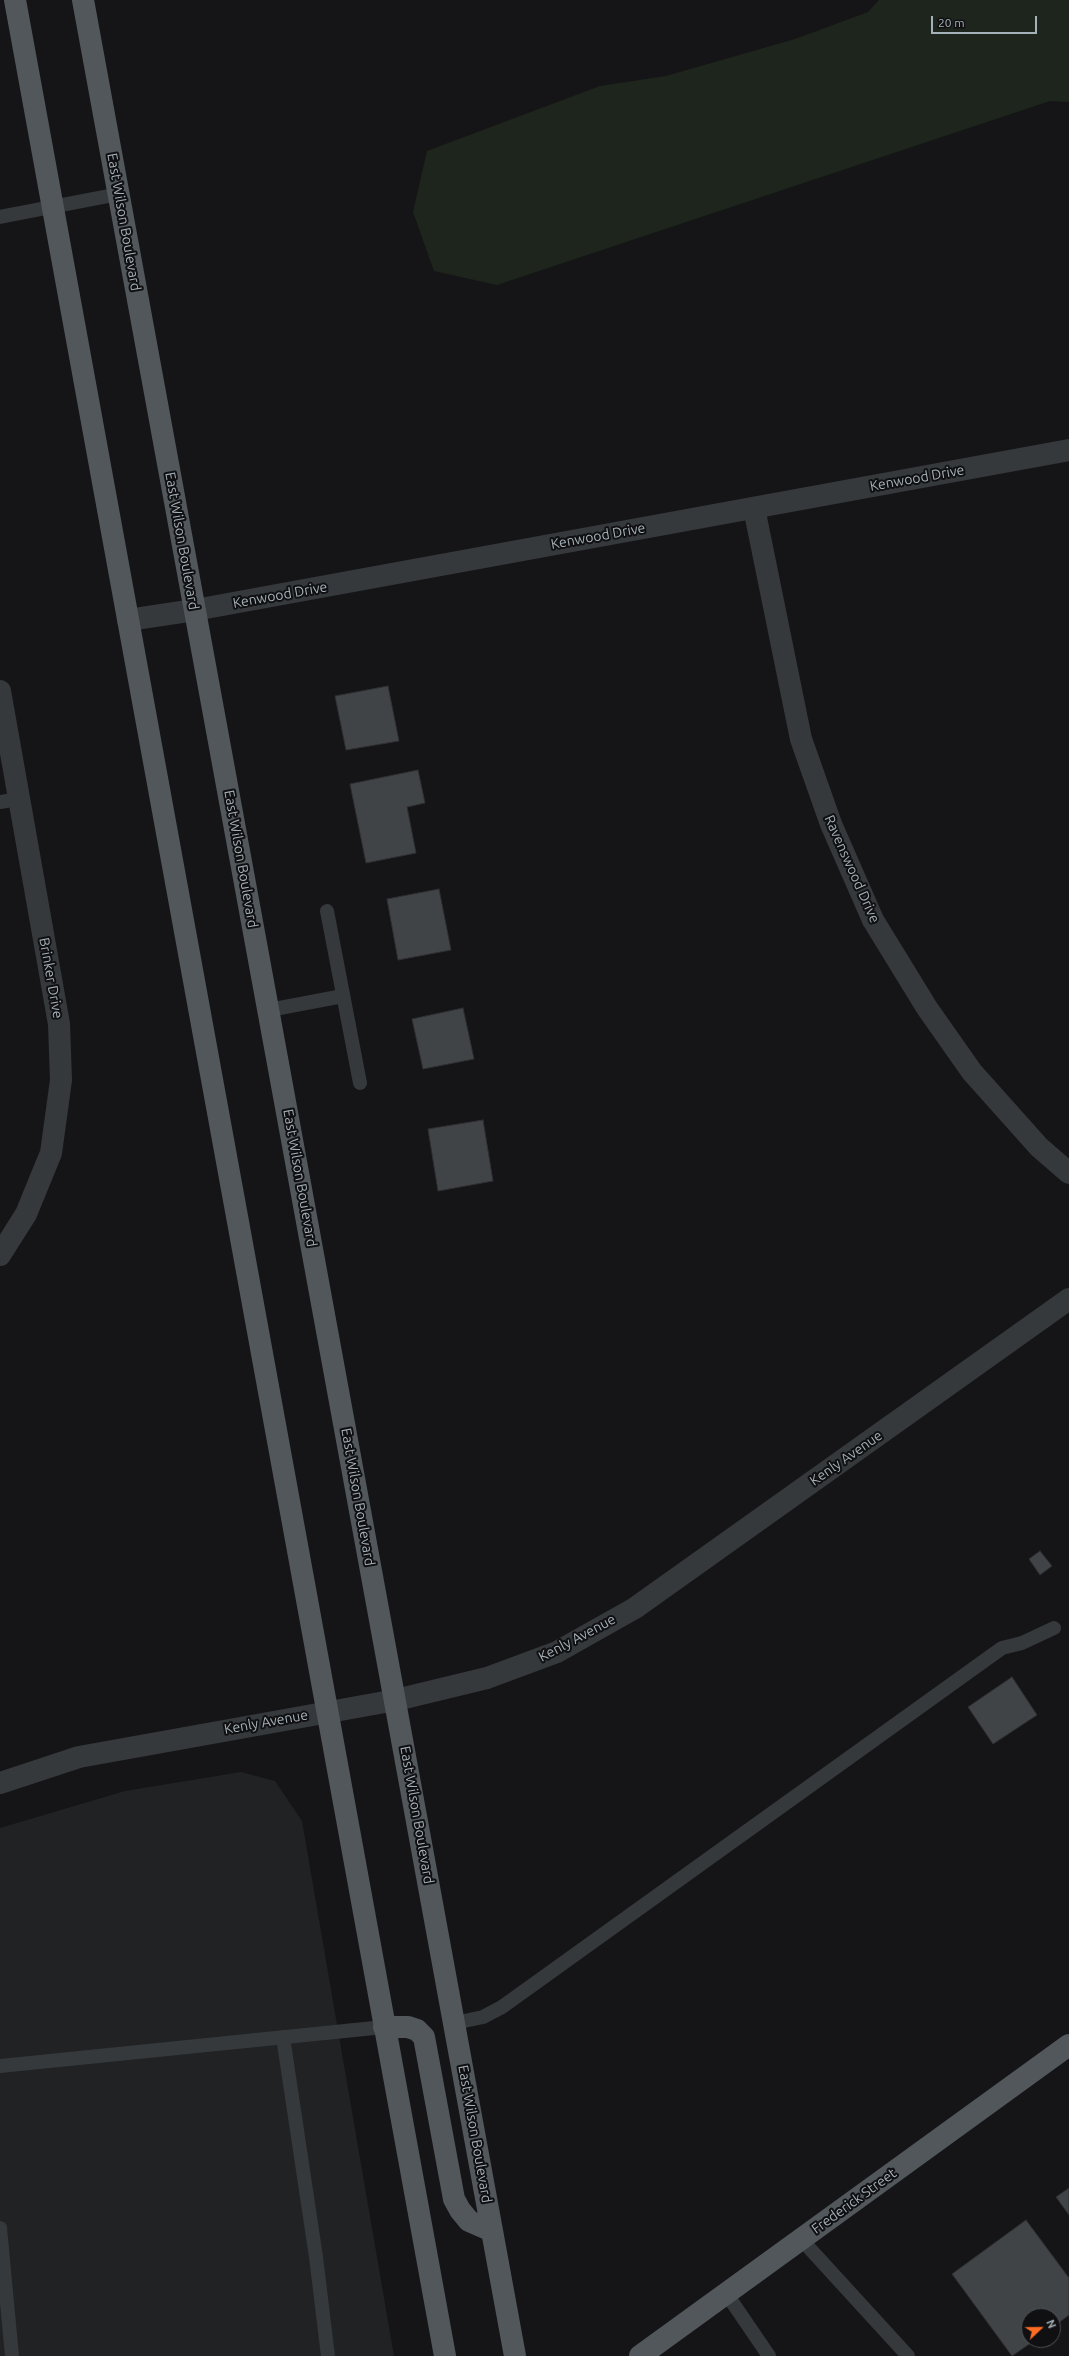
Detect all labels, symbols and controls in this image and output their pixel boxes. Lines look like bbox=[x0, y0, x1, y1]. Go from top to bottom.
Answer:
scale bar bbox=[933, 8, 1039, 34]
text: 20 m bbox=[938, 16, 965, 29]
street label: East Wilson Boulevard bbox=[104, 152, 144, 292]
street label: Kenwood Drive bbox=[868, 461, 966, 495]
street label: East Wilson Boulevard bbox=[162, 471, 202, 611]
street label: Kenwood Drive bbox=[549, 519, 647, 553]
street label: Kenwood Drive bbox=[231, 578, 329, 612]
street label: East Wilson Boulevard bbox=[221, 789, 261, 929]
street label: Ravenswood Drive bbox=[821, 813, 883, 925]
street label: Brinker Drive bbox=[36, 936, 66, 1020]
street label: East Wilson Boulevard bbox=[280, 1108, 320, 1248]
street label: East Wilson Boulevard bbox=[338, 1427, 378, 1567]
street label: Kenly Avenue bbox=[806, 1427, 886, 1489]
street label: Kenly Avenue bbox=[536, 1611, 618, 1665]
street label: Kenly Avenue bbox=[223, 1706, 309, 1738]
street label: East Wilson Boulevard bbox=[397, 1745, 437, 1885]
street label: East Wilson Boulevard bbox=[455, 2064, 495, 2204]
street label: Frederick Street bbox=[808, 2165, 900, 2237]
north arrow bbox=[1021, 2308, 1061, 2348]
text: N bbox=[1044, 2318, 1058, 2330]

